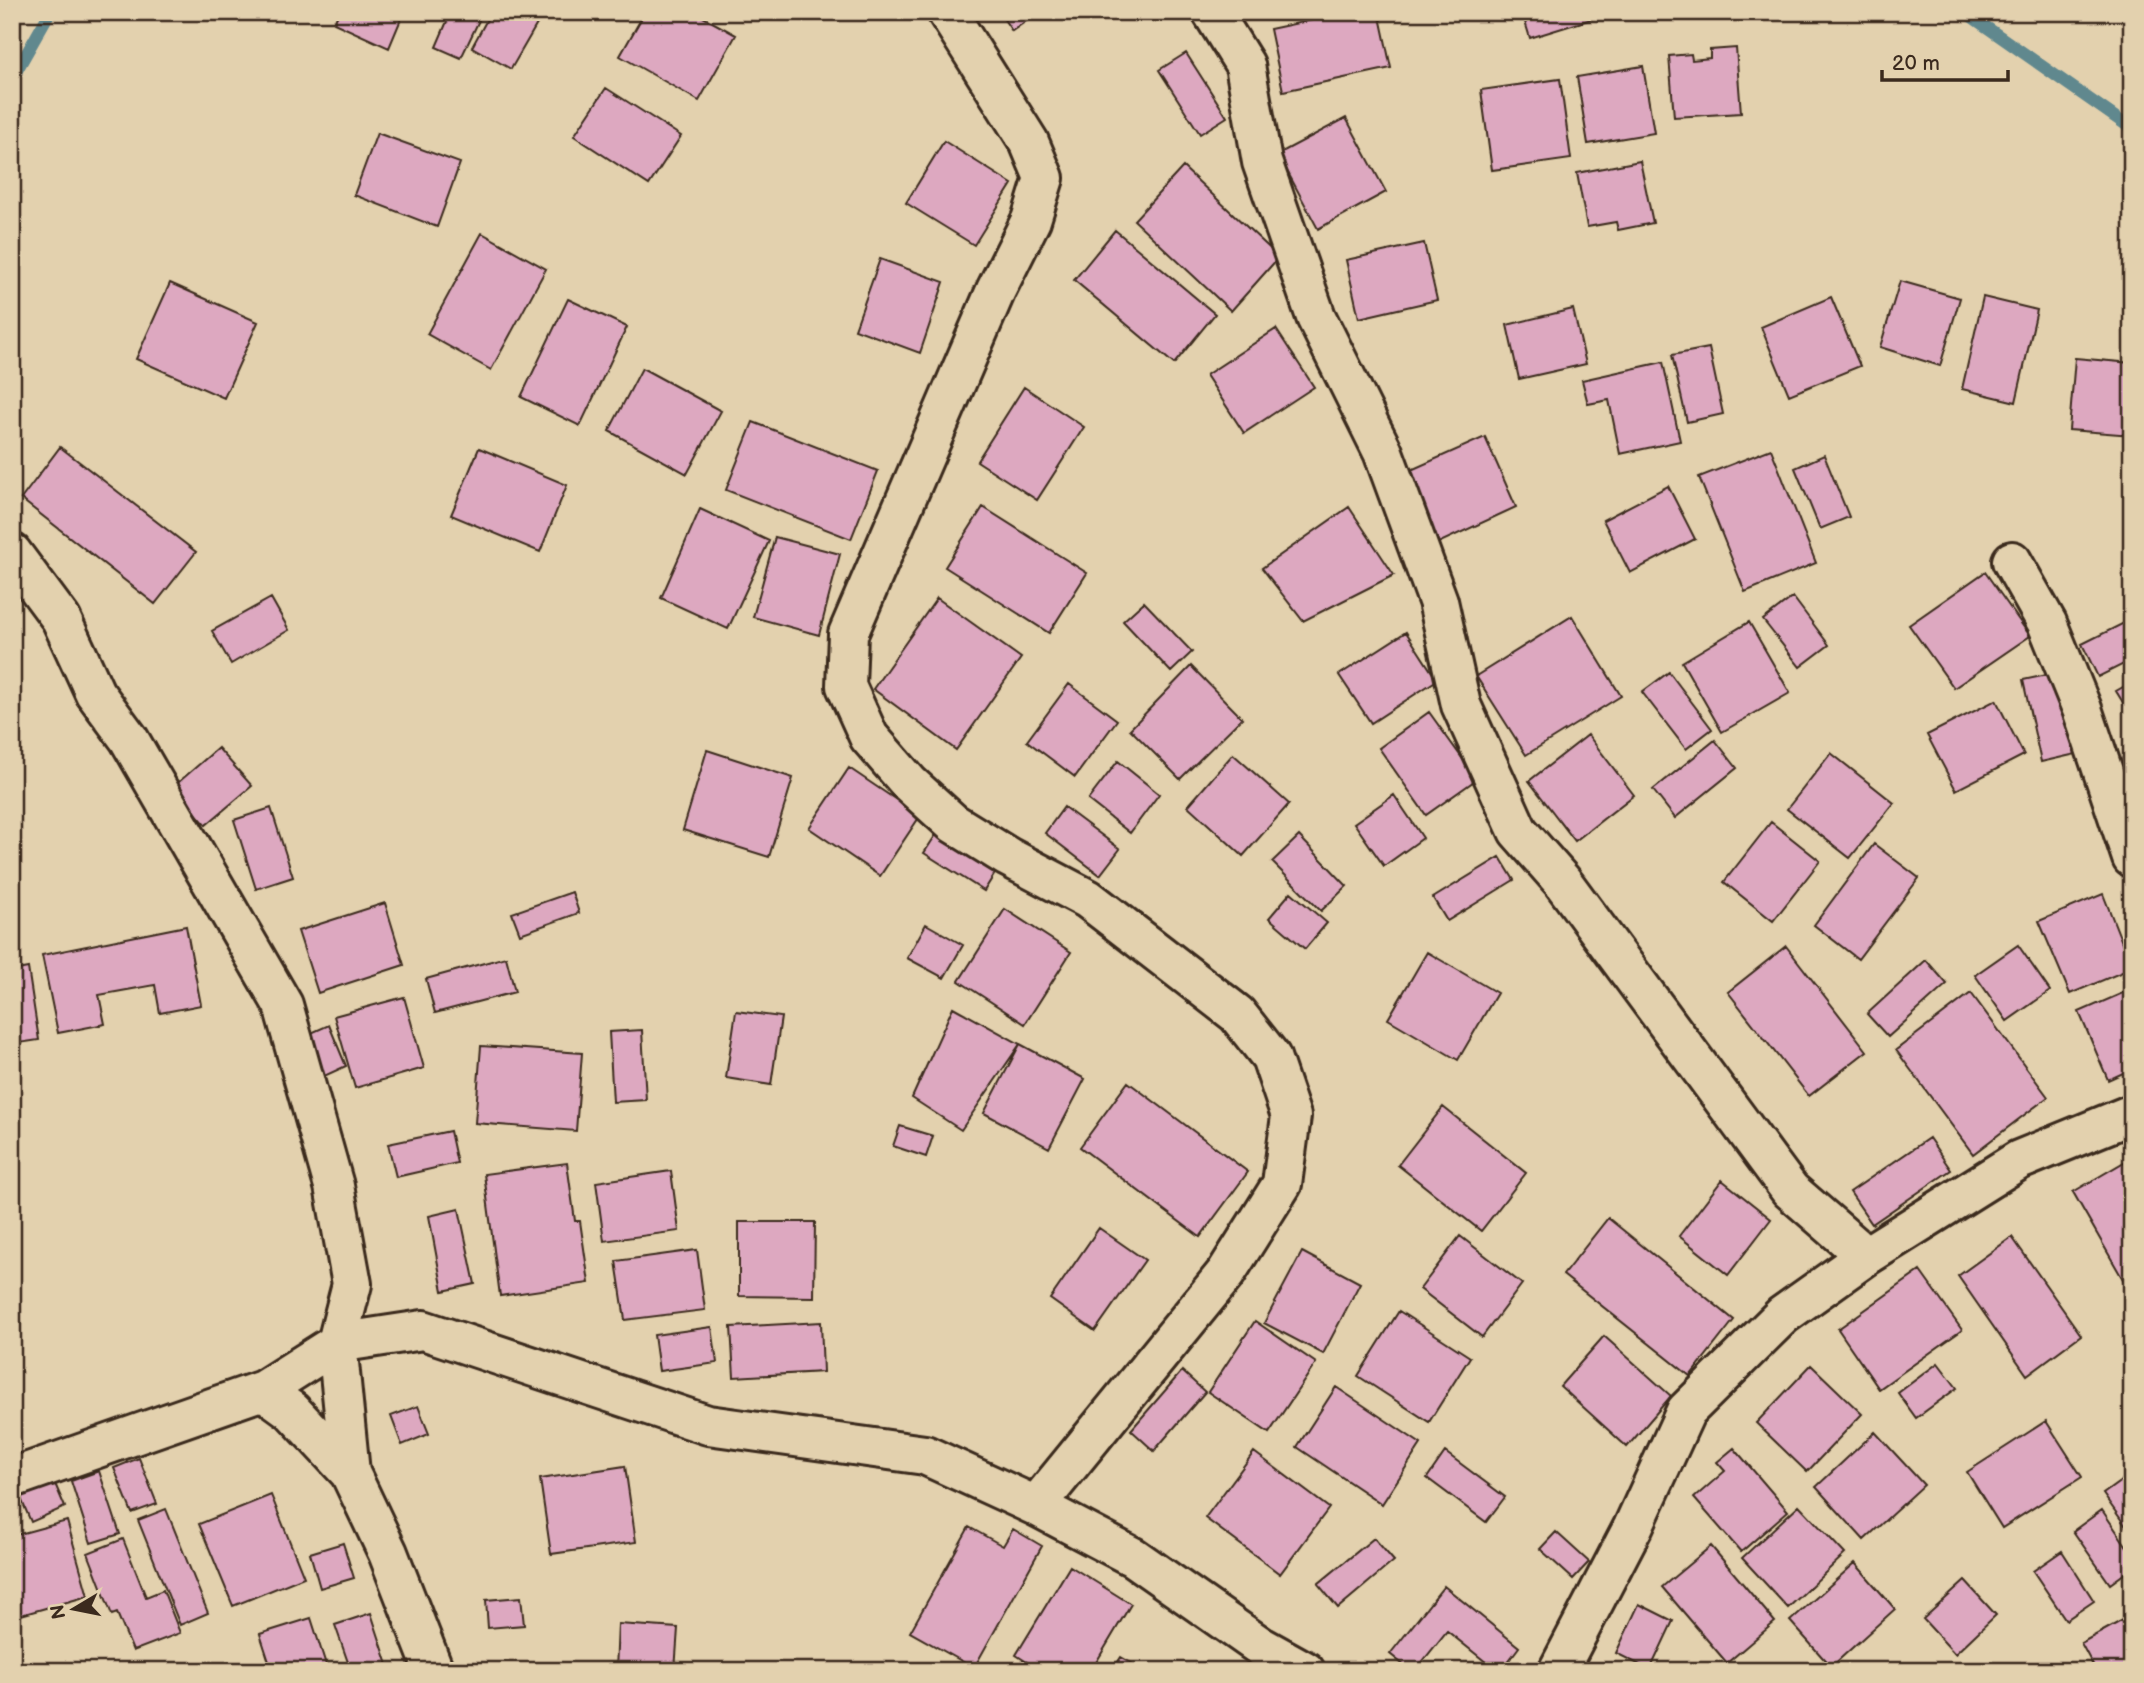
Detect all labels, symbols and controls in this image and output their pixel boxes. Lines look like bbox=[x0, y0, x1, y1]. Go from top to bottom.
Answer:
scale bar bbox=[1882, 38, 2008, 82]
text: 20 m bbox=[1892, 51, 1940, 76]
north arrow bbox=[38, 1574, 108, 1644]
text: N bbox=[46, 1603, 71, 1621]

